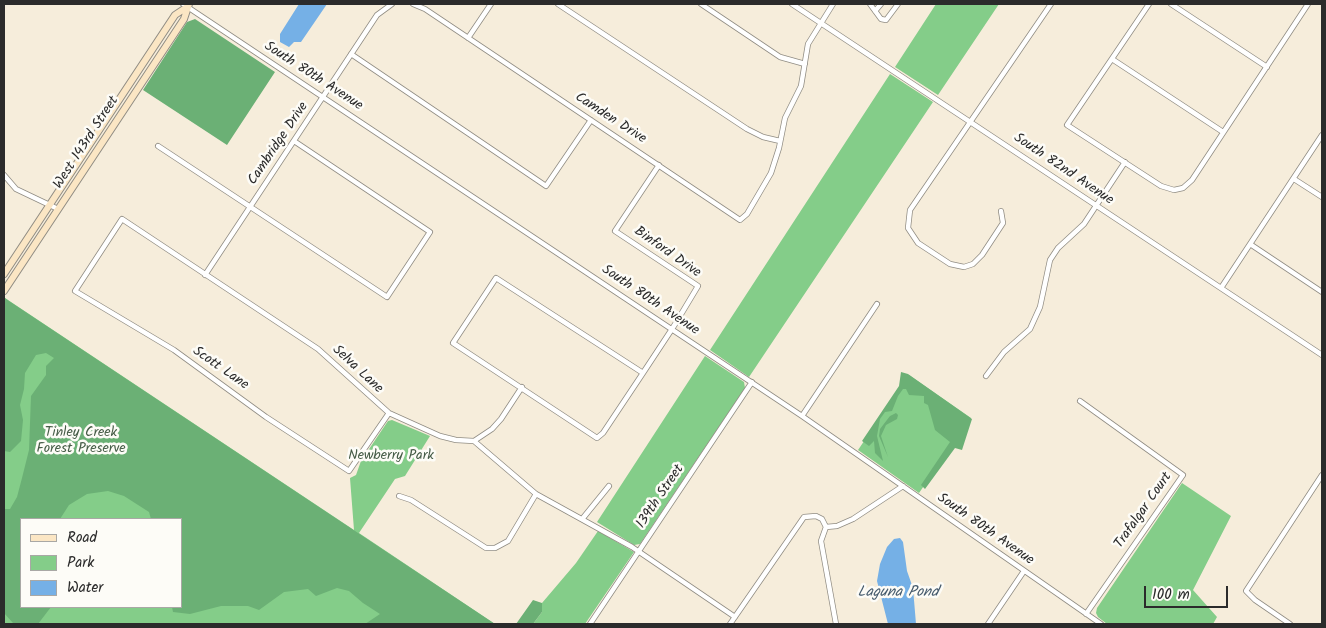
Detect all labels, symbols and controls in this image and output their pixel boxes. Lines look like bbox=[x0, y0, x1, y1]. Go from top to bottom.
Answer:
street label: South 80th Avenue bbox=[261, 39, 365, 115]
street label: Camden Drive bbox=[571, 90, 649, 148]
street label: West 143rd Street bbox=[51, 94, 123, 192]
street label: Cambridge Drive bbox=[245, 99, 313, 189]
street label: South 82nd Avenue bbox=[1010, 130, 1116, 210]
street label: Binford Drive bbox=[630, 224, 704, 282]
street label: South 80th Avenue bbox=[598, 262, 702, 340]
street label: Selva Lane bbox=[328, 342, 386, 398]
street label: Scott Lane bbox=[189, 344, 251, 394]
park label: Tinley Creek Forest Preserve bbox=[36, 426, 126, 458]
park label: Newberry Park bbox=[348, 449, 434, 465]
street label: 139th Street bbox=[634, 462, 688, 532]
street label: Trafalgar Court bbox=[1112, 470, 1176, 552]
street label: South 80th Avenue bbox=[933, 490, 1037, 570]
legend bbox=[20, 518, 182, 608]
text: Road bbox=[67, 526, 97, 550]
text: Park bbox=[67, 551, 94, 575]
text: Water bbox=[67, 576, 103, 600]
scale bar bbox=[1146, 576, 1230, 608]
text: 100 m bbox=[1152, 583, 1190, 607]
water label: Laguna Pond bbox=[857, 584, 939, 602]

